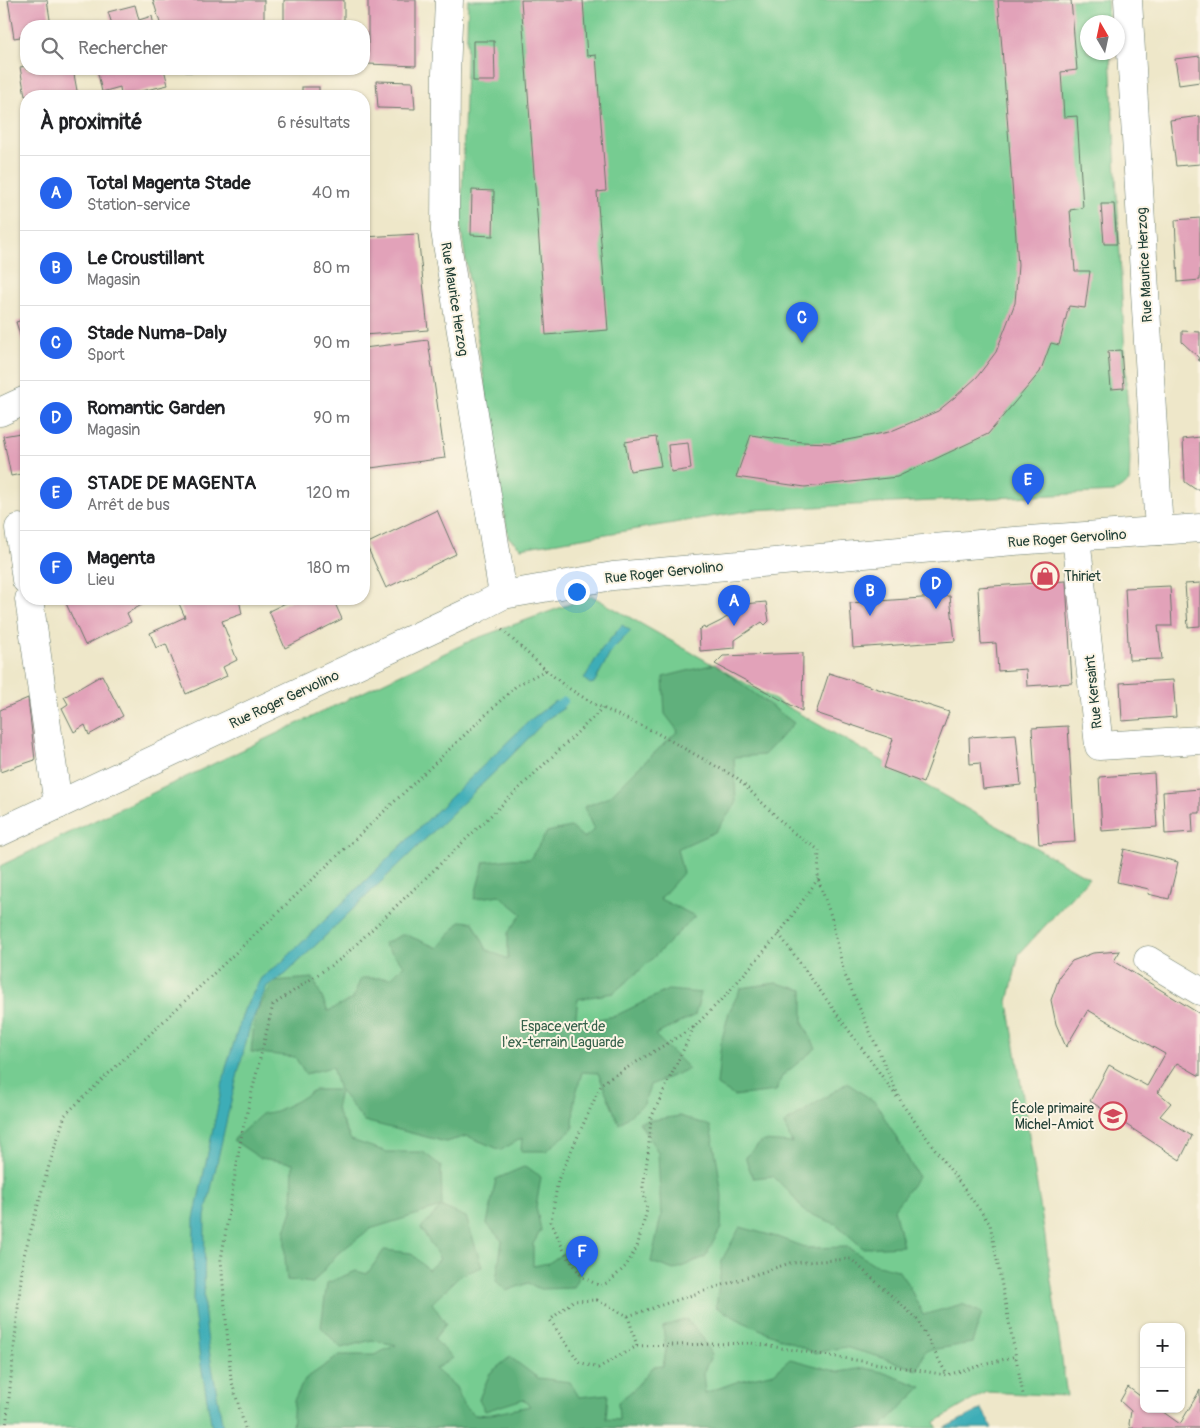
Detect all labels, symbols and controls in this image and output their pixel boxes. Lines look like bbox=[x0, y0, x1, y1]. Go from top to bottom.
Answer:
north arrow bbox=[1080, 15, 1125, 60]
search box bbox=[20, 20, 370, 75]
icon: search bbox=[38, 34, 66, 62]
text: Rechercher bbox=[78, 36, 168, 60]
text: À proximité bbox=[40, 109, 143, 136]
text: 6 résultats bbox=[277, 113, 350, 133]
text: Total Magenta Stade bbox=[87, 171, 251, 195]
text: A bbox=[51, 183, 61, 203]
text: 40 m bbox=[312, 183, 350, 203]
text: Station-service bbox=[87, 195, 190, 215]
street label: Rue Maurice Herzog bbox=[1133, 207, 1156, 323]
street label: Rue Maurice Herzog bbox=[437, 241, 472, 357]
text: Le Croustillant bbox=[87, 246, 204, 270]
text: B bbox=[51, 258, 61, 278]
text: 80 m bbox=[313, 258, 350, 278]
text: Magasin bbox=[87, 270, 140, 290]
pin: C bbox=[786, 302, 818, 343]
text: Stade Numa-Daly bbox=[87, 321, 227, 345]
text: C bbox=[51, 333, 61, 353]
text: 90 m bbox=[313, 333, 350, 353]
text: Sport bbox=[87, 345, 125, 365]
text: Romantic Garden bbox=[87, 396, 225, 420]
text: D bbox=[51, 408, 61, 428]
text: 90 m bbox=[313, 408, 350, 428]
text: Magasin bbox=[87, 420, 140, 440]
pin: E bbox=[1012, 464, 1044, 505]
text: STADE DE MAGENTA bbox=[87, 471, 256, 495]
text: E bbox=[52, 483, 60, 503]
text: 120 m bbox=[306, 483, 350, 503]
text: Arrêt de bus bbox=[87, 495, 170, 515]
street label: Rue Roger Gervolino bbox=[1007, 526, 1128, 551]
text: Magenta bbox=[87, 546, 155, 570]
text: F bbox=[51, 558, 61, 578]
text: 180 m bbox=[307, 558, 350, 578]
street label: Rue Roger Gervolino bbox=[604, 558, 725, 587]
shop icon: Thiriet bbox=[1030, 561, 1060, 591]
pin: D bbox=[920, 568, 952, 609]
place label: Thiriet bbox=[1064, 568, 1101, 585]
text: Lieu bbox=[87, 570, 115, 590]
pin: B bbox=[854, 575, 886, 616]
your location bbox=[564, 579, 590, 605]
pin: A bbox=[718, 585, 750, 626]
street label: Rue Kersaint bbox=[1081, 654, 1106, 730]
street label: Rue Roger Gervolino bbox=[227, 666, 342, 732]
park label: Espace vert de l'ex-terrain Laguarde bbox=[502, 1018, 624, 1051]
place label: École primaire Michel-Amiot bbox=[1011, 1099, 1094, 1133]
school or university icon: École primaire Michel-Amiot bbox=[1098, 1101, 1128, 1131]
pin: F bbox=[566, 1236, 598, 1277]
map controls bbox=[1140, 1323, 1185, 1413]
button: + bbox=[1140, 1323, 1185, 1368]
button: − bbox=[1140, 1368, 1185, 1413]

